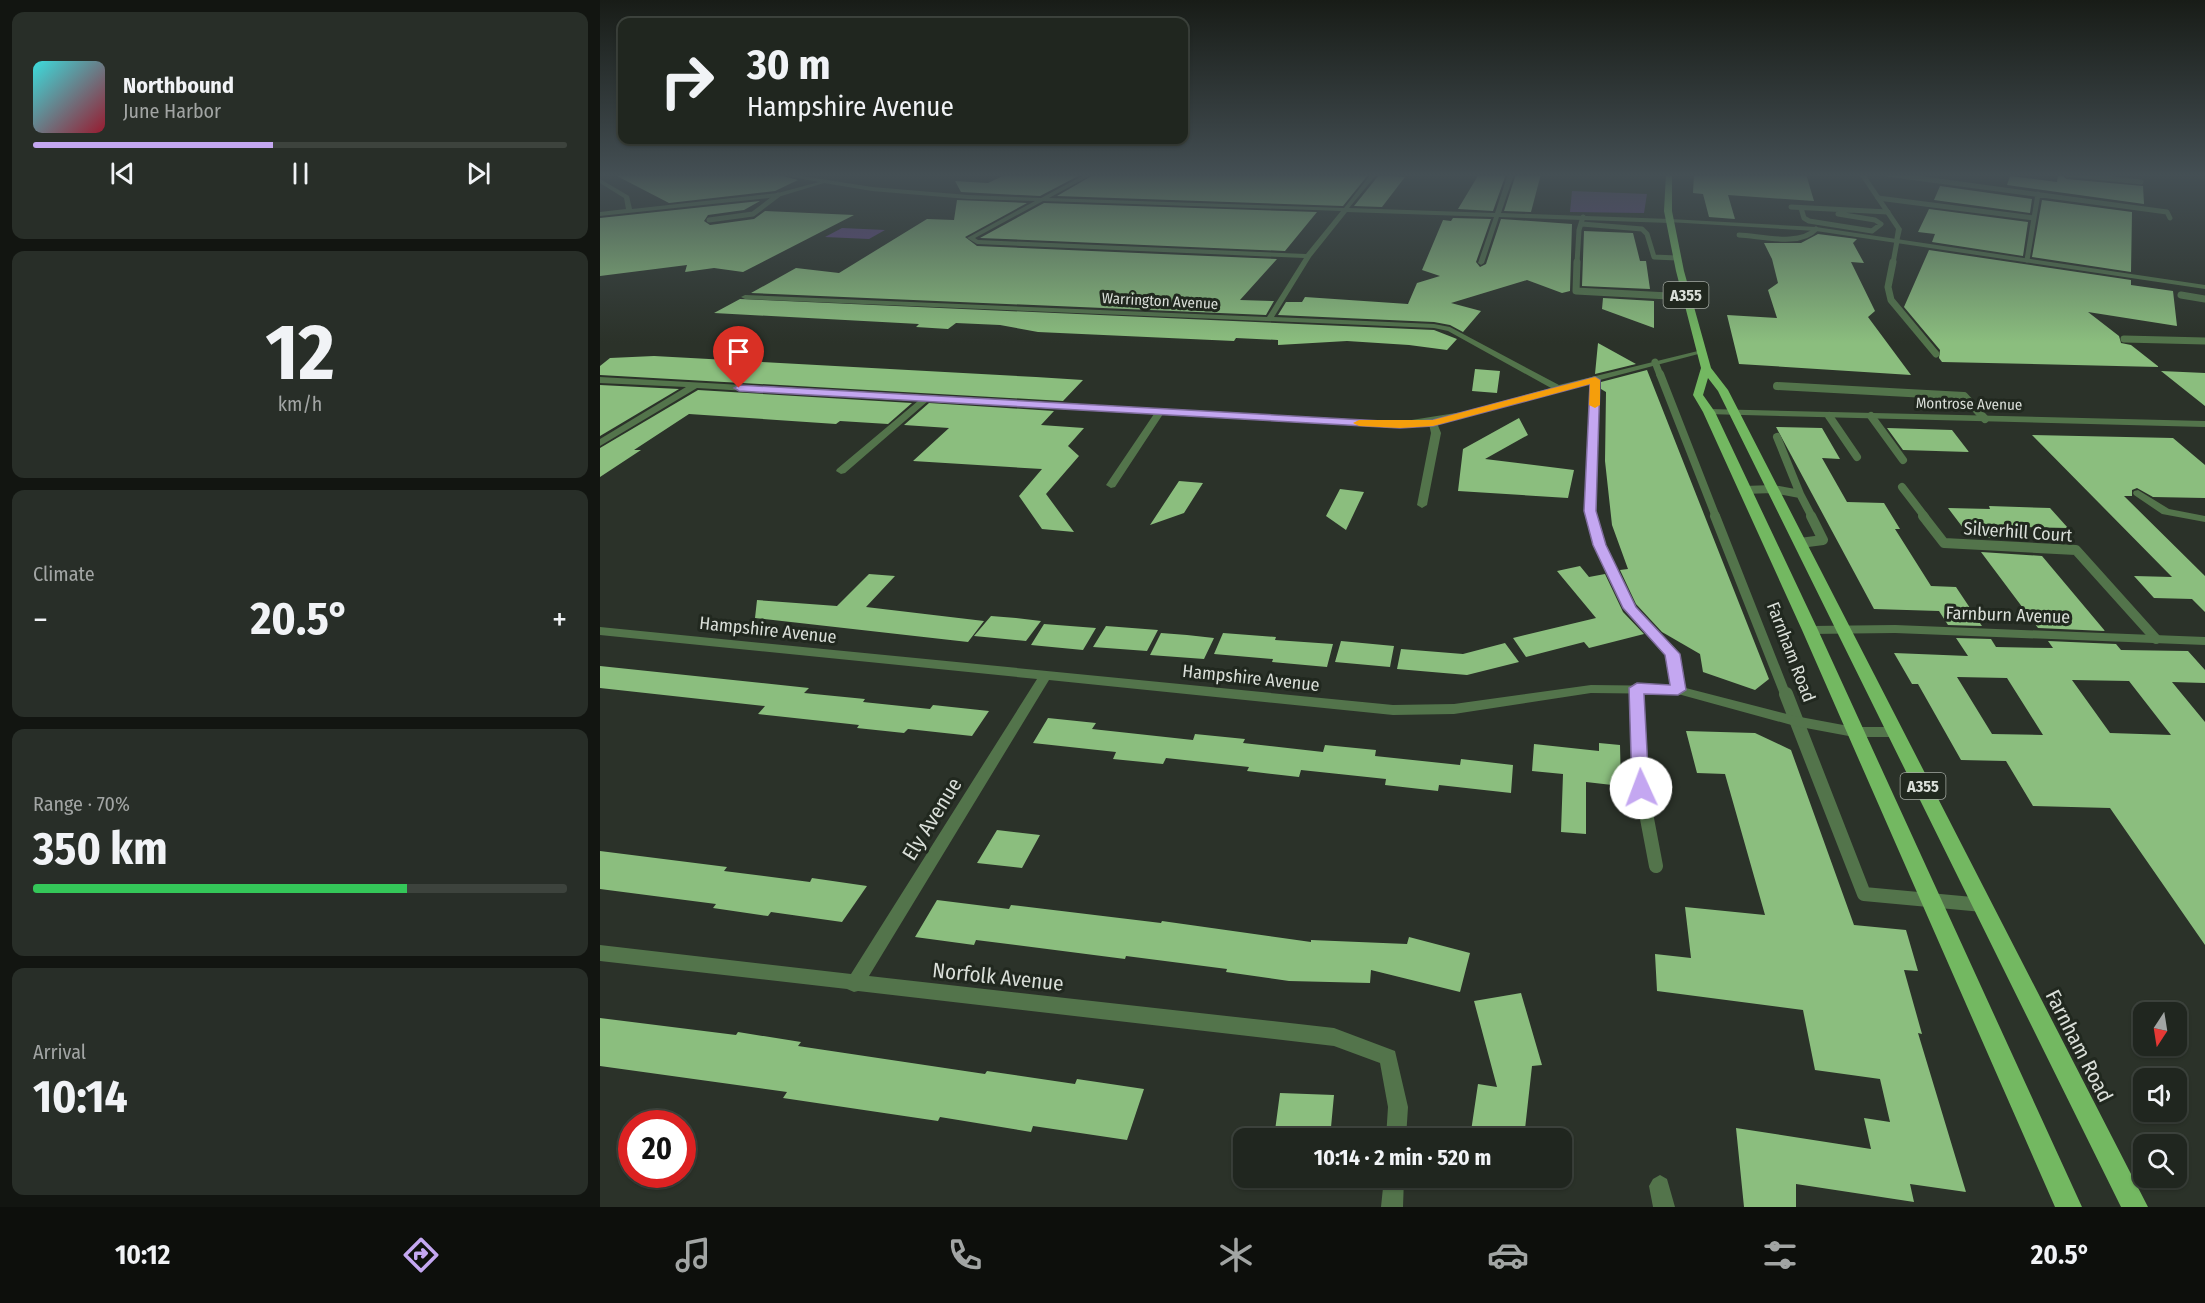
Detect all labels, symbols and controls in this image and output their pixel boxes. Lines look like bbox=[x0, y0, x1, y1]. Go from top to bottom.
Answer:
text: 30 m bbox=[747, 40, 831, 90]
icon: right bbox=[648, 42, 726, 120]
text: Northbound bbox=[123, 72, 234, 99]
text: Hampshire Avenue bbox=[747, 91, 954, 123]
text: June Harbor bbox=[123, 99, 221, 123]
icon: previous bbox=[106, 157, 139, 190]
icon: pause bbox=[284, 157, 317, 190]
icon: next bbox=[462, 157, 495, 190]
road number: A355 bbox=[1664, 282, 1708, 308]
street label: Warrington Avenue bbox=[1101, 289, 1219, 313]
text: 12 bbox=[265, 306, 335, 400]
pin bbox=[713, 326, 764, 388]
icon: arrive bbox=[722, 335, 755, 368]
text: km/h bbox=[278, 392, 322, 416]
street label: Montrose Avenue bbox=[1916, 394, 2022, 414]
street label: Silverhill Court bbox=[1963, 517, 2073, 547]
text: Climate bbox=[33, 562, 95, 586]
text: 20.5° bbox=[250, 592, 349, 646]
street label: Farnham Road bbox=[1762, 599, 1820, 705]
text: − bbox=[33, 600, 48, 640]
text: + bbox=[552, 600, 567, 640]
street label: Farnburn Avenue bbox=[1945, 602, 2071, 628]
street label: Hampshire Avenue bbox=[698, 612, 838, 648]
street label: Hampshire Avenue bbox=[1181, 660, 1321, 696]
position arrow bbox=[1609, 756, 1673, 820]
street label: Ely Avenue bbox=[896, 773, 968, 865]
road number: A355 bbox=[1900, 773, 1946, 799]
text: Range · 70% bbox=[33, 792, 130, 816]
text: 350 km bbox=[33, 822, 168, 876]
street label: Norfolk Avenue bbox=[931, 957, 1065, 997]
street label: Farnham Road bbox=[2040, 985, 2118, 1107]
north arrow bbox=[2133, 1002, 2187, 1056]
map controls bbox=[2133, 1002, 2187, 1188]
text: Arrival bbox=[33, 1040, 86, 1064]
button: sound bbox=[2133, 1068, 2187, 1122]
text: 10:14 bbox=[33, 1070, 128, 1124]
speed limit sign: 20 bbox=[618, 1110, 696, 1188]
button: search bbox=[2133, 1134, 2187, 1188]
text: 10:14 · 2 min · 520 m bbox=[1314, 1144, 1491, 1171]
icon: directions bbox=[400, 1234, 442, 1276]
icon: music bbox=[672, 1234, 714, 1276]
icon: phone bbox=[944, 1234, 986, 1276]
icon: climate bbox=[1215, 1234, 1257, 1276]
icon: car bbox=[1487, 1234, 1529, 1276]
icon: filters bbox=[1759, 1234, 1801, 1276]
text: 10:12 bbox=[115, 1239, 170, 1271]
text: 20.5° bbox=[2031, 1239, 2090, 1271]

